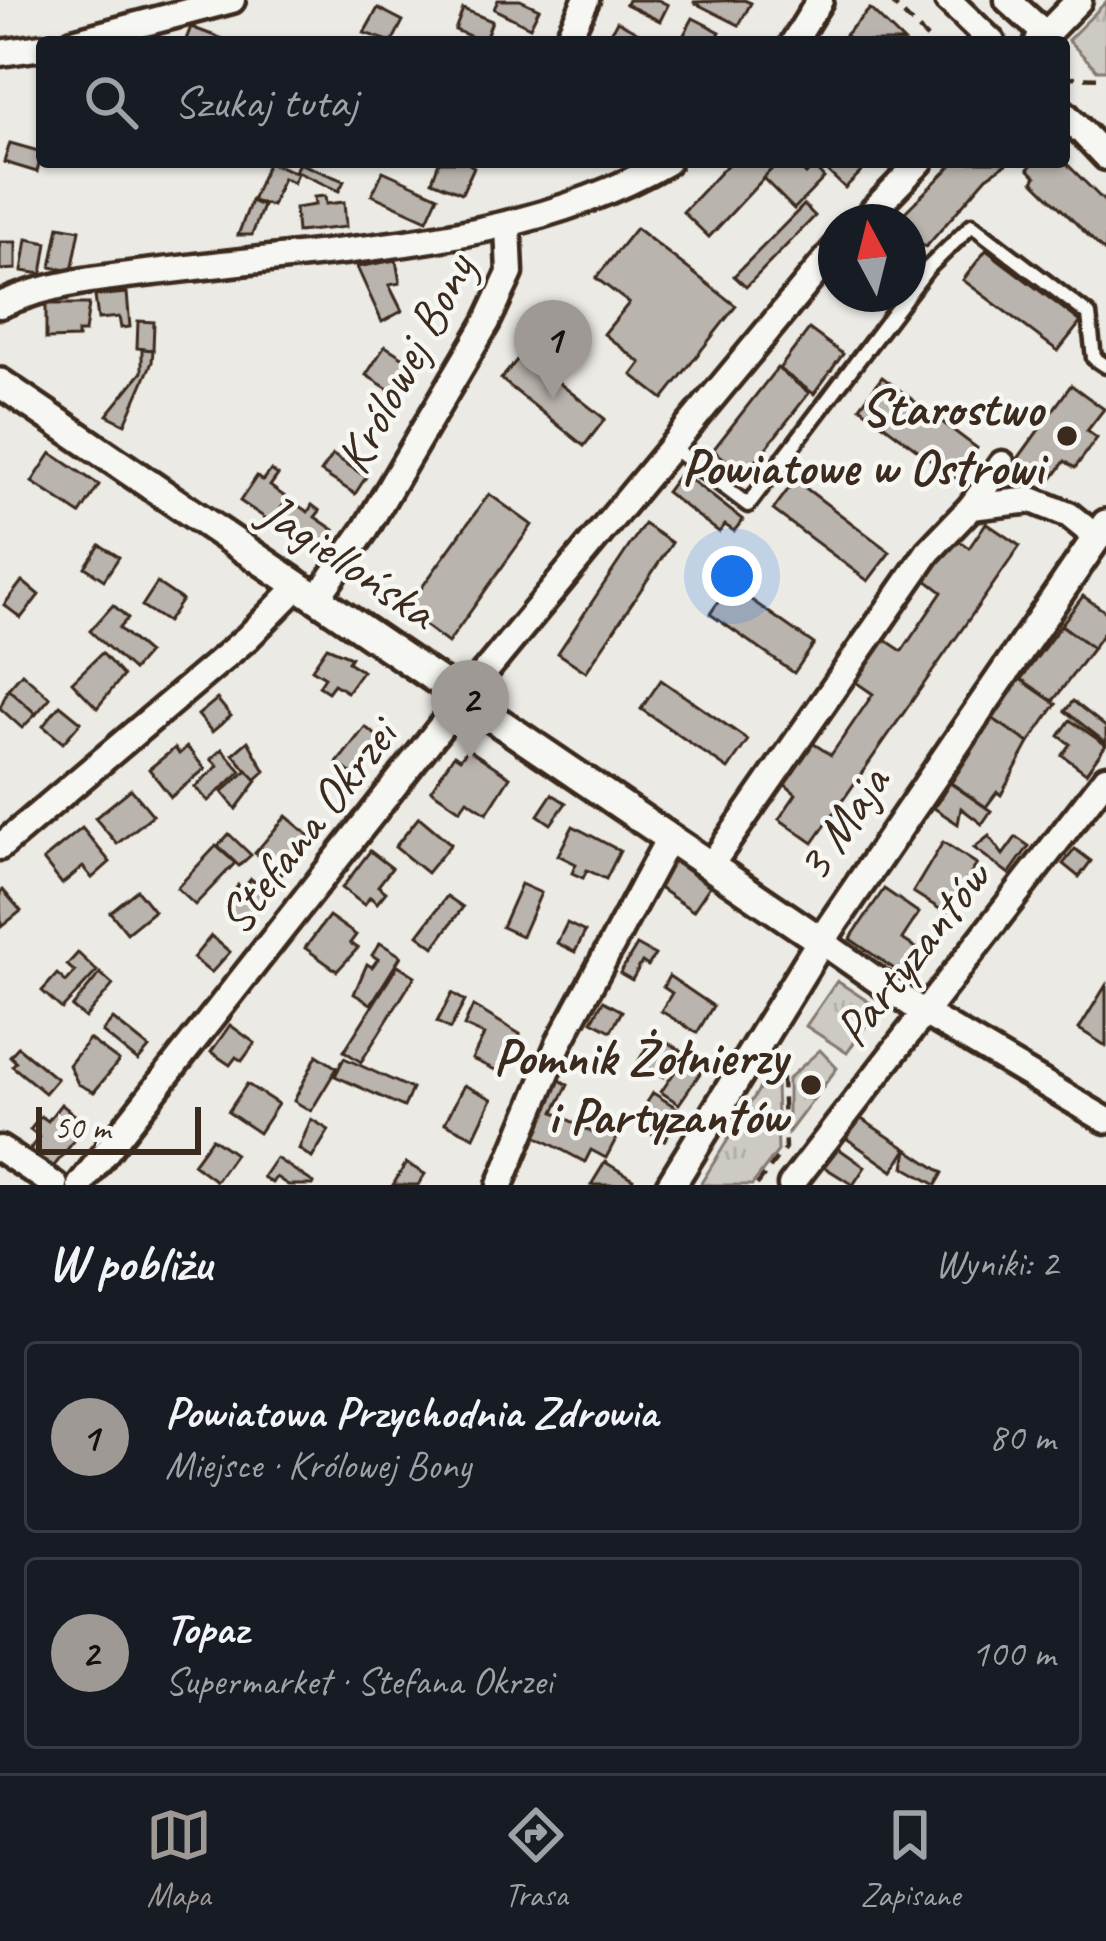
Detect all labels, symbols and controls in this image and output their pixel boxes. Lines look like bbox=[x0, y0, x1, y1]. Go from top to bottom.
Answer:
search box bbox=[36, 36, 1070, 168]
icon: search bbox=[78, 69, 144, 135]
text: Szukaj tutaj bbox=[174, 74, 357, 131]
north arrow bbox=[818, 204, 926, 312]
street label: Królowej Bony bbox=[321, 240, 491, 484]
pin: 1 bbox=[514, 300, 592, 399]
place label: Starostwo Powiatowe w Ostrowi bbox=[682, 376, 1049, 499]
marker: Starostwo Powiatowe w Ostrowi bbox=[1054, 423, 1080, 449]
street label: Jagiellońska bbox=[246, 477, 452, 645]
your location bbox=[702, 546, 762, 606]
pin: 2 bbox=[431, 660, 509, 759]
street label: Stefana Okrzei bbox=[203, 702, 414, 947]
street label: 3 Maja bbox=[780, 751, 905, 893]
street label: Partyzantów bbox=[820, 845, 1006, 1059]
place label: Pomnik Żołnierzy i Partyzantów bbox=[494, 1025, 792, 1148]
marker: Pomnik Żołnierzy i Partyzantów bbox=[798, 1072, 824, 1098]
scale bar bbox=[36, 1101, 201, 1154]
text: 50 m bbox=[54, 1107, 110, 1149]
text: W pobliżu bbox=[48, 1231, 211, 1295]
text: Wyniki: 2 bbox=[935, 1239, 1058, 1288]
text: Powiatowa Przychodnia Zdrowia bbox=[165, 1384, 657, 1441]
text: 1 bbox=[81, 1413, 99, 1462]
text: 80 m bbox=[989, 1413, 1055, 1462]
text: Miejsce · Królowej Bony bbox=[165, 1441, 471, 1490]
text: Topaz bbox=[165, 1600, 248, 1657]
text: 2 bbox=[81, 1629, 99, 1678]
text: 100 m bbox=[971, 1629, 1055, 1678]
text: Supermarket · Stefana Okrzei bbox=[165, 1657, 552, 1706]
tab: Mapa bbox=[146, 1802, 212, 1916]
tab: Trasa bbox=[503, 1802, 569, 1916]
tab: Zapisane bbox=[860, 1802, 960, 1916]

